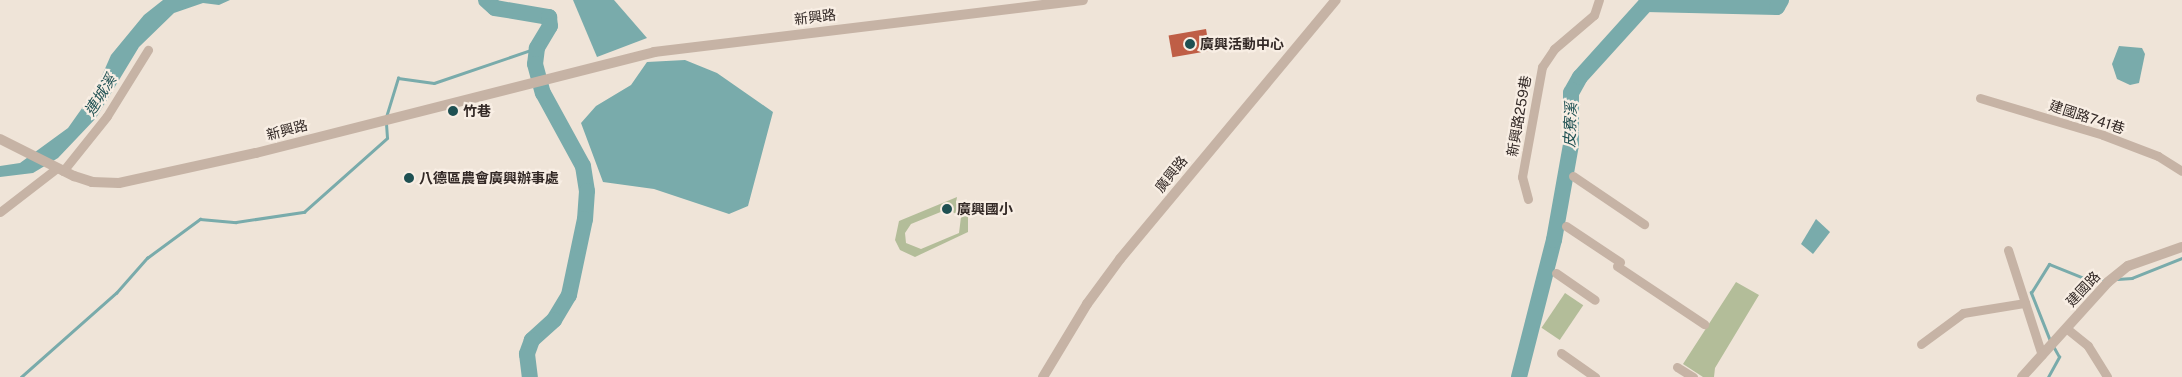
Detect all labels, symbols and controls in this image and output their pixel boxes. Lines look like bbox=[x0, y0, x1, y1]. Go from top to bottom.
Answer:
street label: 新興路 bbox=[793, 6, 837, 28]
place label: 廣興活動中心 bbox=[1200, 36, 1284, 52]
marker: 廣興活動中心 bbox=[1184, 38, 1196, 50]
water label: 連城溪 bbox=[80, 71, 120, 119]
street label: 新興路259巷 bbox=[1504, 74, 1534, 158]
street label: 建國路741巷 bbox=[2047, 97, 2127, 137]
water label: 皮寮溪 bbox=[1560, 102, 1580, 148]
place label: 竹巷 bbox=[463, 103, 491, 119]
marker: 竹巷 bbox=[447, 105, 459, 117]
street label: 新興路 bbox=[265, 116, 309, 144]
street label: 廣興路 bbox=[1151, 152, 1191, 196]
place label: 八德區農會廣興辦事處 bbox=[419, 170, 559, 186]
marker: 八德區農會廣興辦事處 bbox=[403, 172, 415, 184]
place label: 廣興國小 bbox=[957, 201, 1013, 217]
marker: 廣興國小 bbox=[941, 203, 953, 215]
street label: 建國路 bbox=[2063, 268, 2103, 310]

